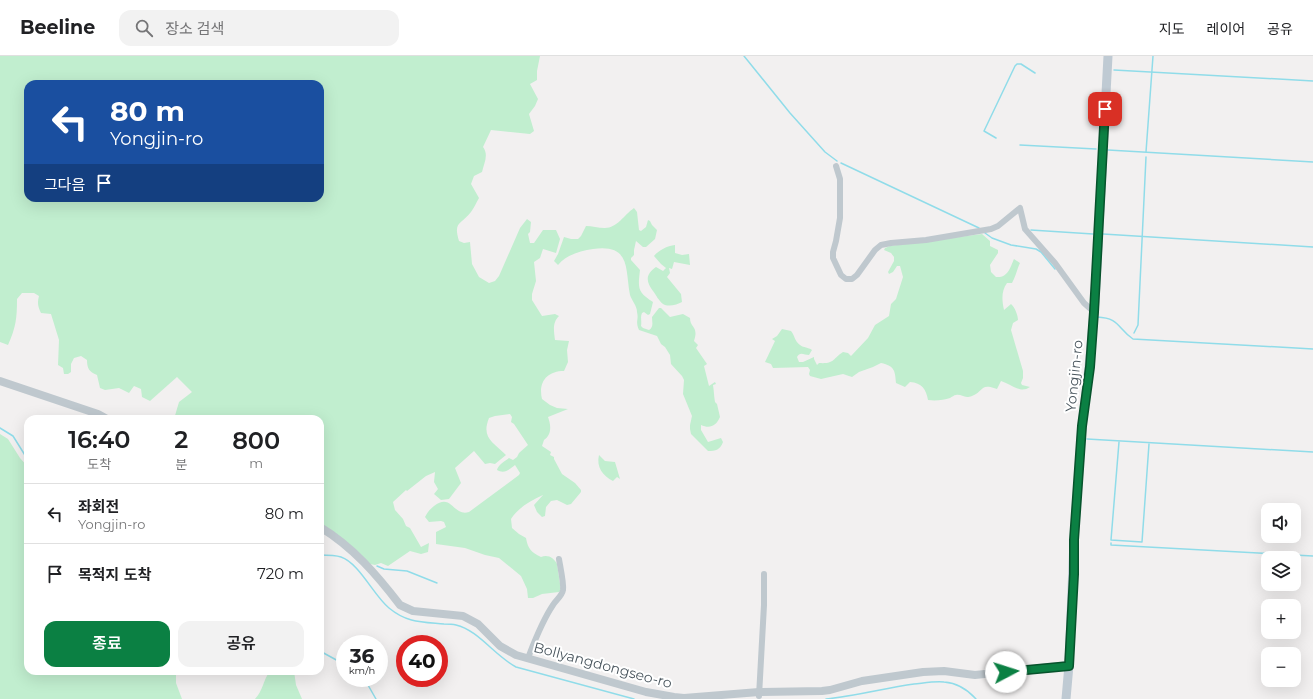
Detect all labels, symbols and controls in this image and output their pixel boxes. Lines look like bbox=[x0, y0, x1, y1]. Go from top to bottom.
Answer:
search box bbox=[119, 10, 399, 46]
text: Beeline bbox=[20, 16, 95, 39]
icon: search bbox=[133, 17, 155, 39]
text: 장소 검색 bbox=[165, 19, 224, 38]
text: 지도 bbox=[1159, 20, 1185, 38]
text: 레이어 bbox=[1207, 20, 1245, 38]
text: 공유 bbox=[1267, 20, 1293, 38]
pin bbox=[1088, 92, 1122, 126]
text: 80 m bbox=[110, 94, 185, 128]
icon: left bbox=[44, 96, 96, 148]
icon: arrive bbox=[1094, 98, 1116, 120]
text: Yongjin-ro bbox=[110, 128, 203, 150]
icon: arrive bbox=[93, 172, 115, 194]
text: 그다음 bbox=[44, 175, 85, 194]
street label: Yongjin-ro bbox=[1061, 339, 1087, 413]
text: 16:40 bbox=[68, 425, 130, 454]
text: 2 bbox=[174, 425, 188, 454]
text: 800 bbox=[232, 426, 280, 455]
text: m bbox=[249, 455, 263, 471]
text: 도착 bbox=[87, 456, 111, 472]
text: 분 bbox=[175, 456, 187, 472]
text: 좌회전 bbox=[78, 497, 119, 516]
icon: left bbox=[44, 503, 66, 525]
map controls bbox=[1261, 503, 1301, 687]
button: sound bbox=[1261, 503, 1301, 543]
text: 80 m bbox=[265, 504, 304, 523]
text: Yongjin-ro bbox=[78, 516, 145, 532]
button: layers bbox=[1261, 551, 1301, 591]
icon: arrive bbox=[44, 563, 66, 585]
text: 720 m bbox=[257, 564, 304, 583]
text: 목적지 도착 bbox=[78, 565, 151, 584]
button: + bbox=[1261, 599, 1301, 639]
button: 종료 bbox=[44, 621, 170, 667]
button: 공유 bbox=[178, 621, 304, 667]
speed limit sign: 40 bbox=[396, 635, 448, 687]
street label: Bollyangdongseo-ro bbox=[532, 638, 674, 692]
text: 36 bbox=[350, 644, 374, 668]
button: − bbox=[1261, 647, 1301, 687]
position arrow bbox=[985, 651, 1027, 693]
text: km/h bbox=[349, 664, 375, 677]

